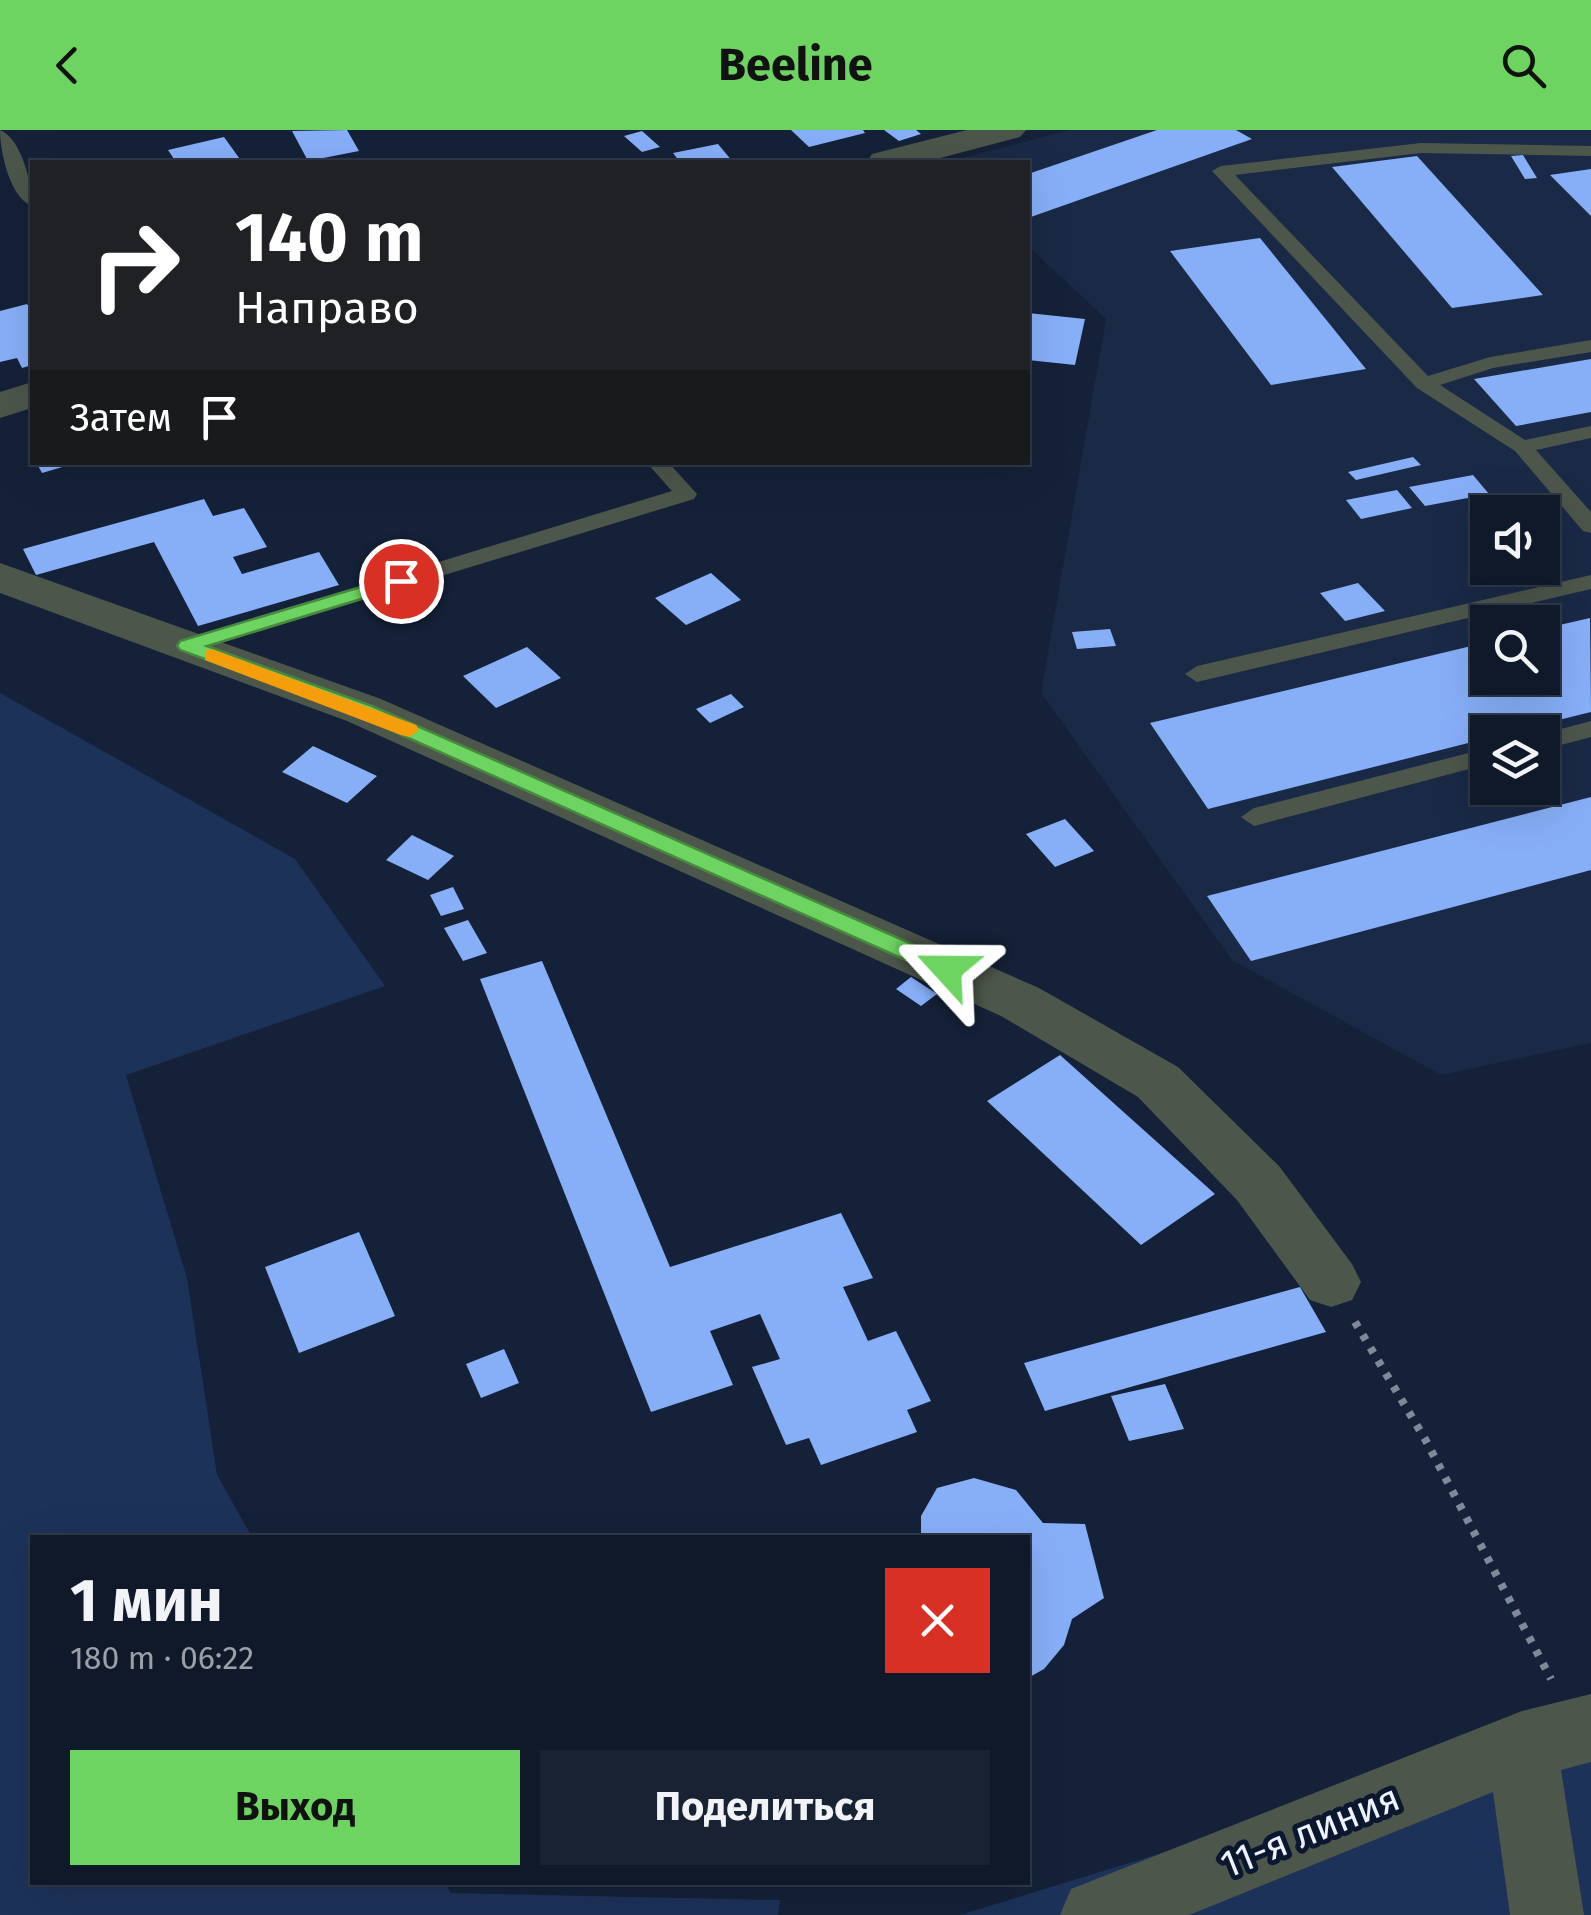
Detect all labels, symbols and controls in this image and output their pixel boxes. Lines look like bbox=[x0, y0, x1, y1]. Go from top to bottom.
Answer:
icon: back bbox=[40, 38, 95, 93]
text: Beeline bbox=[718, 38, 873, 92]
icon: search bbox=[1496, 38, 1551, 93]
text: 140 m bbox=[235, 196, 424, 280]
icon: right bbox=[70, 200, 200, 330]
text: Направо bbox=[235, 281, 419, 335]
icon: arrive bbox=[192, 390, 247, 445]
text: Затем bbox=[70, 395, 172, 441]
map controls bbox=[1470, 495, 1560, 805]
button: sound bbox=[1470, 495, 1560, 585]
pin bbox=[359, 539, 444, 624]
icon: arrive bbox=[374, 554, 429, 609]
button: search bbox=[1470, 605, 1560, 695]
button: layers bbox=[1470, 715, 1560, 805]
position arrow bbox=[895, 917, 999, 1021]
text: 1 мин bbox=[70, 1565, 223, 1637]
button: close bbox=[885, 1568, 990, 1673]
text: 180 m · 06:22 bbox=[70, 1639, 254, 1677]
button: Выход bbox=[70, 1750, 520, 1865]
button: Поделиться bbox=[540, 1750, 990, 1865]
street label: 11-я линия bbox=[1214, 1774, 1406, 1888]

